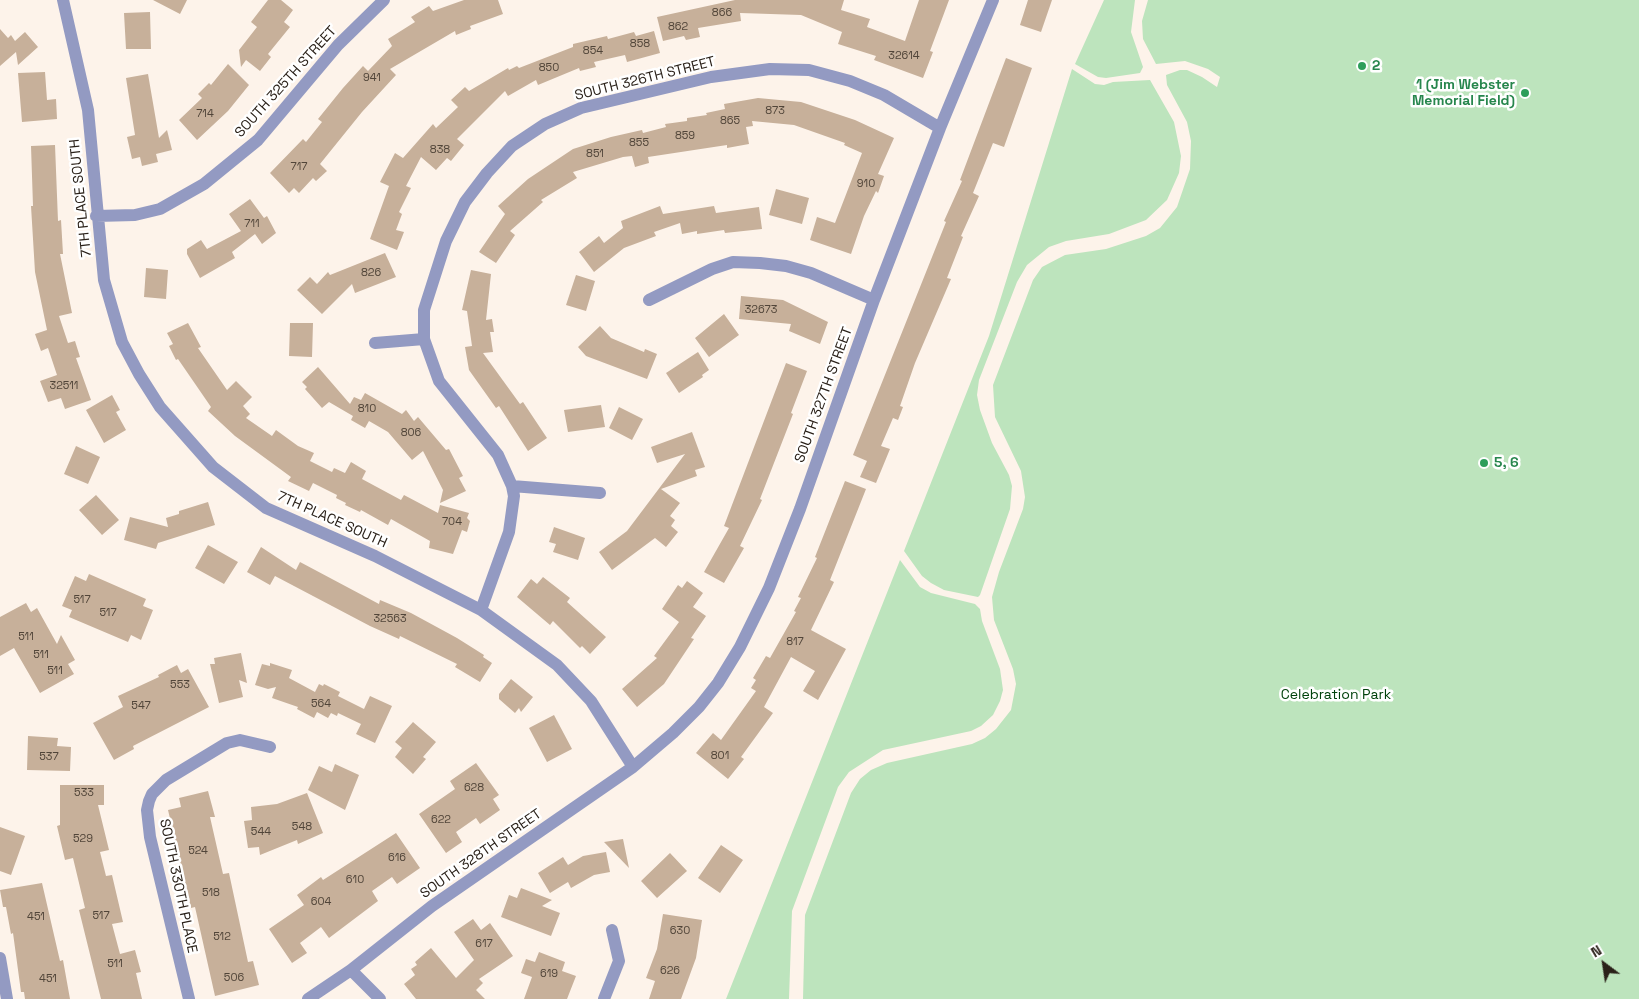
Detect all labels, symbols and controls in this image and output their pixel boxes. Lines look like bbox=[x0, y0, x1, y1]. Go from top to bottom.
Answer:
house number: 866 bbox=[712, 6, 732, 20]
house number: 862 bbox=[668, 20, 688, 34]
street label: SOUTH 325TH STREET bbox=[232, 23, 340, 141]
house number: 858 bbox=[630, 37, 650, 51]
house number: 854 bbox=[583, 44, 603, 58]
house number: 32614 bbox=[888, 49, 920, 63]
street label: SOUTH 326TH STREET bbox=[573, 53, 717, 105]
place label: 2 bbox=[1372, 58, 1380, 74]
marker: 2 bbox=[1356, 60, 1368, 72]
house number: 850 bbox=[539, 61, 559, 75]
house number: 941 bbox=[363, 71, 381, 85]
place label: 1 (Jim Webster Memorial Field) bbox=[1412, 77, 1515, 110]
marker: 1 (Jim Webster Memorial Field) bbox=[1519, 87, 1531, 99]
house number: 873 bbox=[765, 104, 785, 118]
house number: 714 bbox=[196, 107, 214, 121]
house number: 865 bbox=[720, 114, 740, 128]
house number: 859 bbox=[675, 129, 695, 143]
house number: 855 bbox=[629, 136, 649, 150]
street label: 7TH PLACE SOUTH bbox=[66, 138, 96, 258]
house number: 838 bbox=[430, 143, 450, 157]
house number: 851 bbox=[586, 147, 604, 161]
house number: 717 bbox=[291, 160, 307, 174]
house number: 910 bbox=[857, 177, 875, 191]
house number: 711 bbox=[244, 217, 260, 231]
house number: 826 bbox=[361, 266, 381, 280]
house number: 32673 bbox=[745, 303, 777, 317]
street label: SOUTH 327TH STREET bbox=[792, 325, 856, 465]
house number: 32511 bbox=[50, 379, 78, 393]
house number: 810 bbox=[358, 402, 376, 416]
house number: 806 bbox=[401, 426, 421, 440]
place label: 5, 6 bbox=[1494, 455, 1519, 471]
marker: 5, 6 bbox=[1478, 457, 1490, 469]
street label: 7TH PLACE SOUTH bbox=[274, 488, 390, 552]
house number: 704 bbox=[442, 515, 462, 529]
house number: 517 bbox=[73, 593, 91, 607]
house number: 517 bbox=[99, 606, 117, 620]
house number: 32563 bbox=[373, 612, 407, 626]
house number: 511 bbox=[18, 630, 34, 644]
house number: 817 bbox=[786, 635, 804, 649]
house number: 511 bbox=[33, 648, 49, 662]
house number: 511 bbox=[47, 664, 63, 678]
house number: 553 bbox=[170, 678, 190, 692]
park label: Celebration Park bbox=[1281, 687, 1391, 703]
house number: 564 bbox=[311, 697, 331, 711]
house number: 547 bbox=[131, 699, 151, 713]
house number: 801 bbox=[711, 749, 729, 763]
house number: 537 bbox=[39, 750, 59, 764]
house number: 628 bbox=[464, 781, 484, 795]
house number: 533 bbox=[74, 786, 94, 800]
street label: SOUTH 328TH STREET bbox=[417, 806, 545, 902]
house number: 622 bbox=[431, 813, 451, 827]
street label: SOUTH 330TH PLACE bbox=[156, 817, 200, 955]
house number: 548 bbox=[292, 820, 312, 834]
house number: 544 bbox=[251, 825, 271, 839]
house number: 529 bbox=[73, 832, 93, 846]
house number: 524 bbox=[188, 844, 208, 858]
house number: 616 bbox=[388, 851, 406, 865]
house number: 610 bbox=[346, 873, 364, 887]
house number: 518 bbox=[202, 886, 220, 900]
house number: 604 bbox=[311, 895, 331, 909]
house number: 517 bbox=[92, 909, 110, 923]
house number: 451 bbox=[27, 910, 45, 924]
house number: 630 bbox=[670, 924, 690, 938]
house number: 512 bbox=[213, 930, 231, 944]
house number: 617 bbox=[475, 937, 493, 951]
north arrow bbox=[1579, 939, 1629, 989]
text: N bbox=[1588, 941, 1605, 961]
house number: 511 bbox=[107, 957, 123, 971]
house number: 626 bbox=[660, 964, 680, 978]
house number: 619 bbox=[540, 967, 558, 981]
house number: 506 bbox=[224, 971, 244, 985]
house number: 451 bbox=[39, 972, 57, 986]

